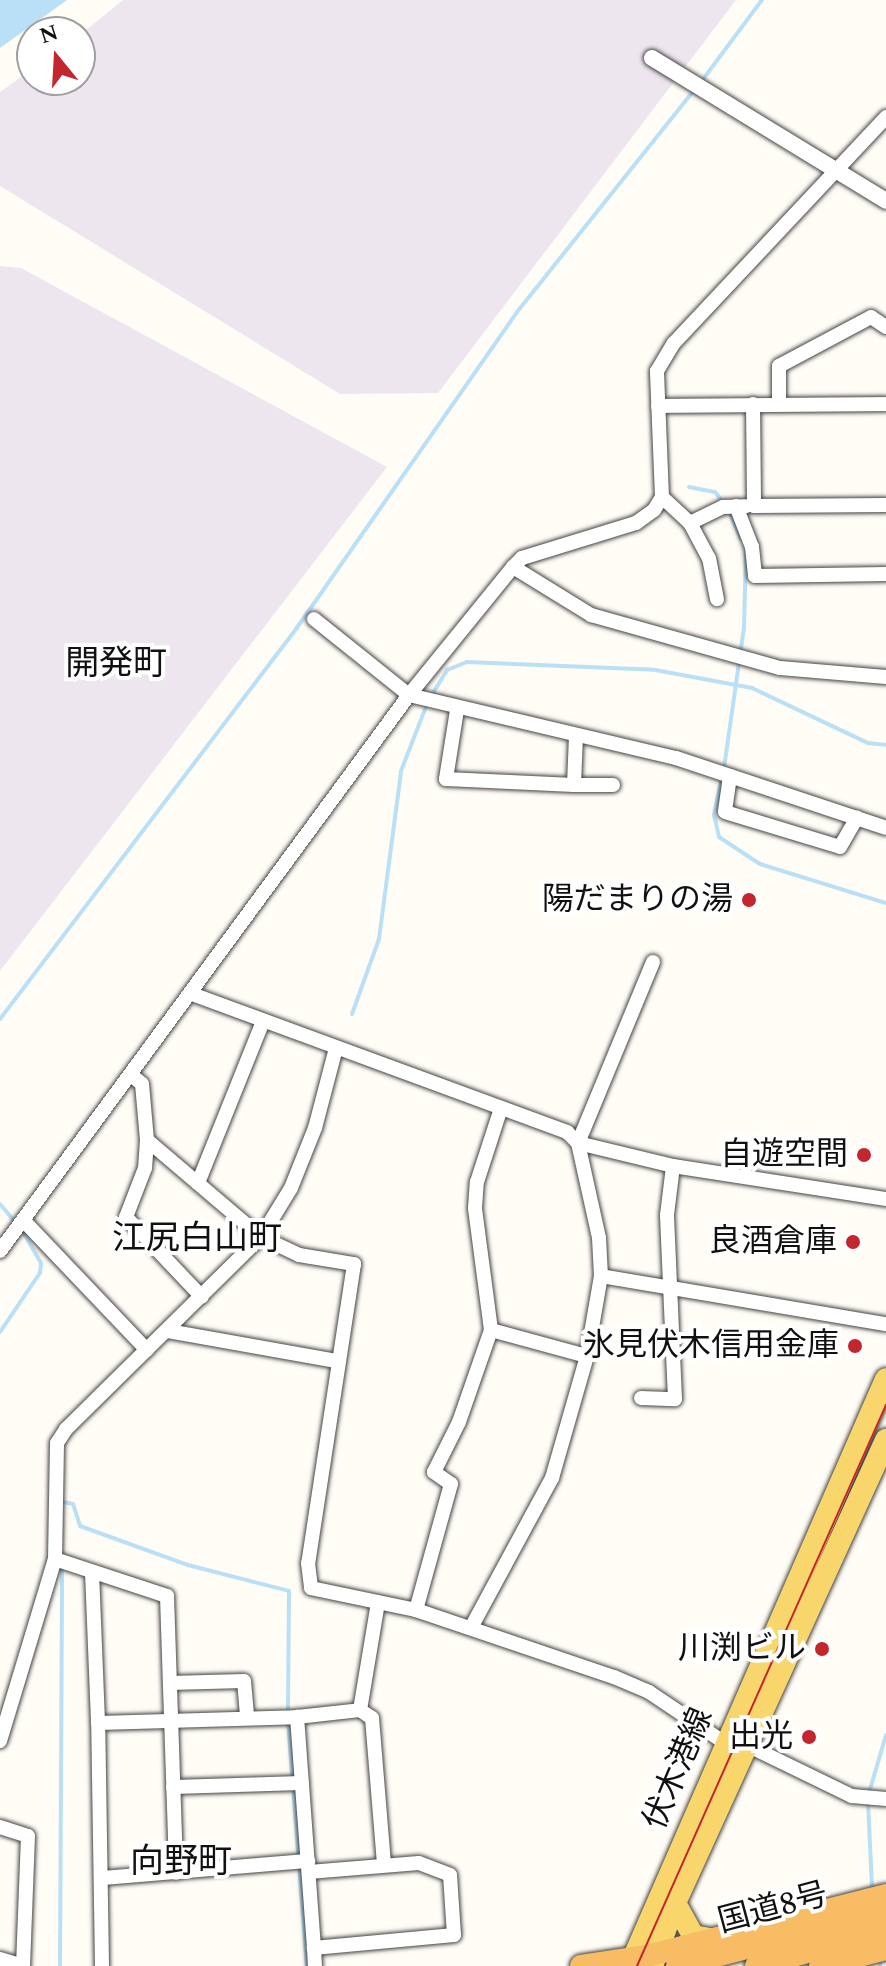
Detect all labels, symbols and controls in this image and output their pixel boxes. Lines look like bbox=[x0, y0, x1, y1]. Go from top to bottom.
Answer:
north arrow bbox=[16, 16, 96, 96]
text: N bbox=[35, 16, 63, 53]
district label: 開発町 bbox=[65, 645, 167, 685]
place label: 陽だまりの湯 bbox=[541, 881, 733, 919]
marker: 陽だまりの湯 bbox=[740, 891, 758, 909]
place label: 自遊空間 bbox=[720, 1136, 848, 1174]
marker: 自遊空間 bbox=[855, 1146, 873, 1164]
district label: 江尻白山町 bbox=[112, 1220, 282, 1260]
place label: 良酒倉庫 bbox=[709, 1223, 837, 1261]
marker: 良酒倉庫 bbox=[844, 1233, 862, 1251]
place label: 氷見伏木信用金庫 bbox=[583, 1327, 839, 1365]
marker: 氷見伏木信用金庫 bbox=[846, 1337, 864, 1355]
place label: 川渕ビル bbox=[678, 1630, 806, 1668]
marker: 川渕ビル bbox=[813, 1640, 831, 1658]
street label: 伏木港線 bbox=[636, 1703, 722, 1835]
place label: 出光 bbox=[729, 1718, 793, 1756]
marker: 出光 bbox=[800, 1728, 818, 1746]
district label: 向野町 bbox=[130, 1843, 232, 1883]
street label: 国道8号 bbox=[714, 1876, 832, 1942]

